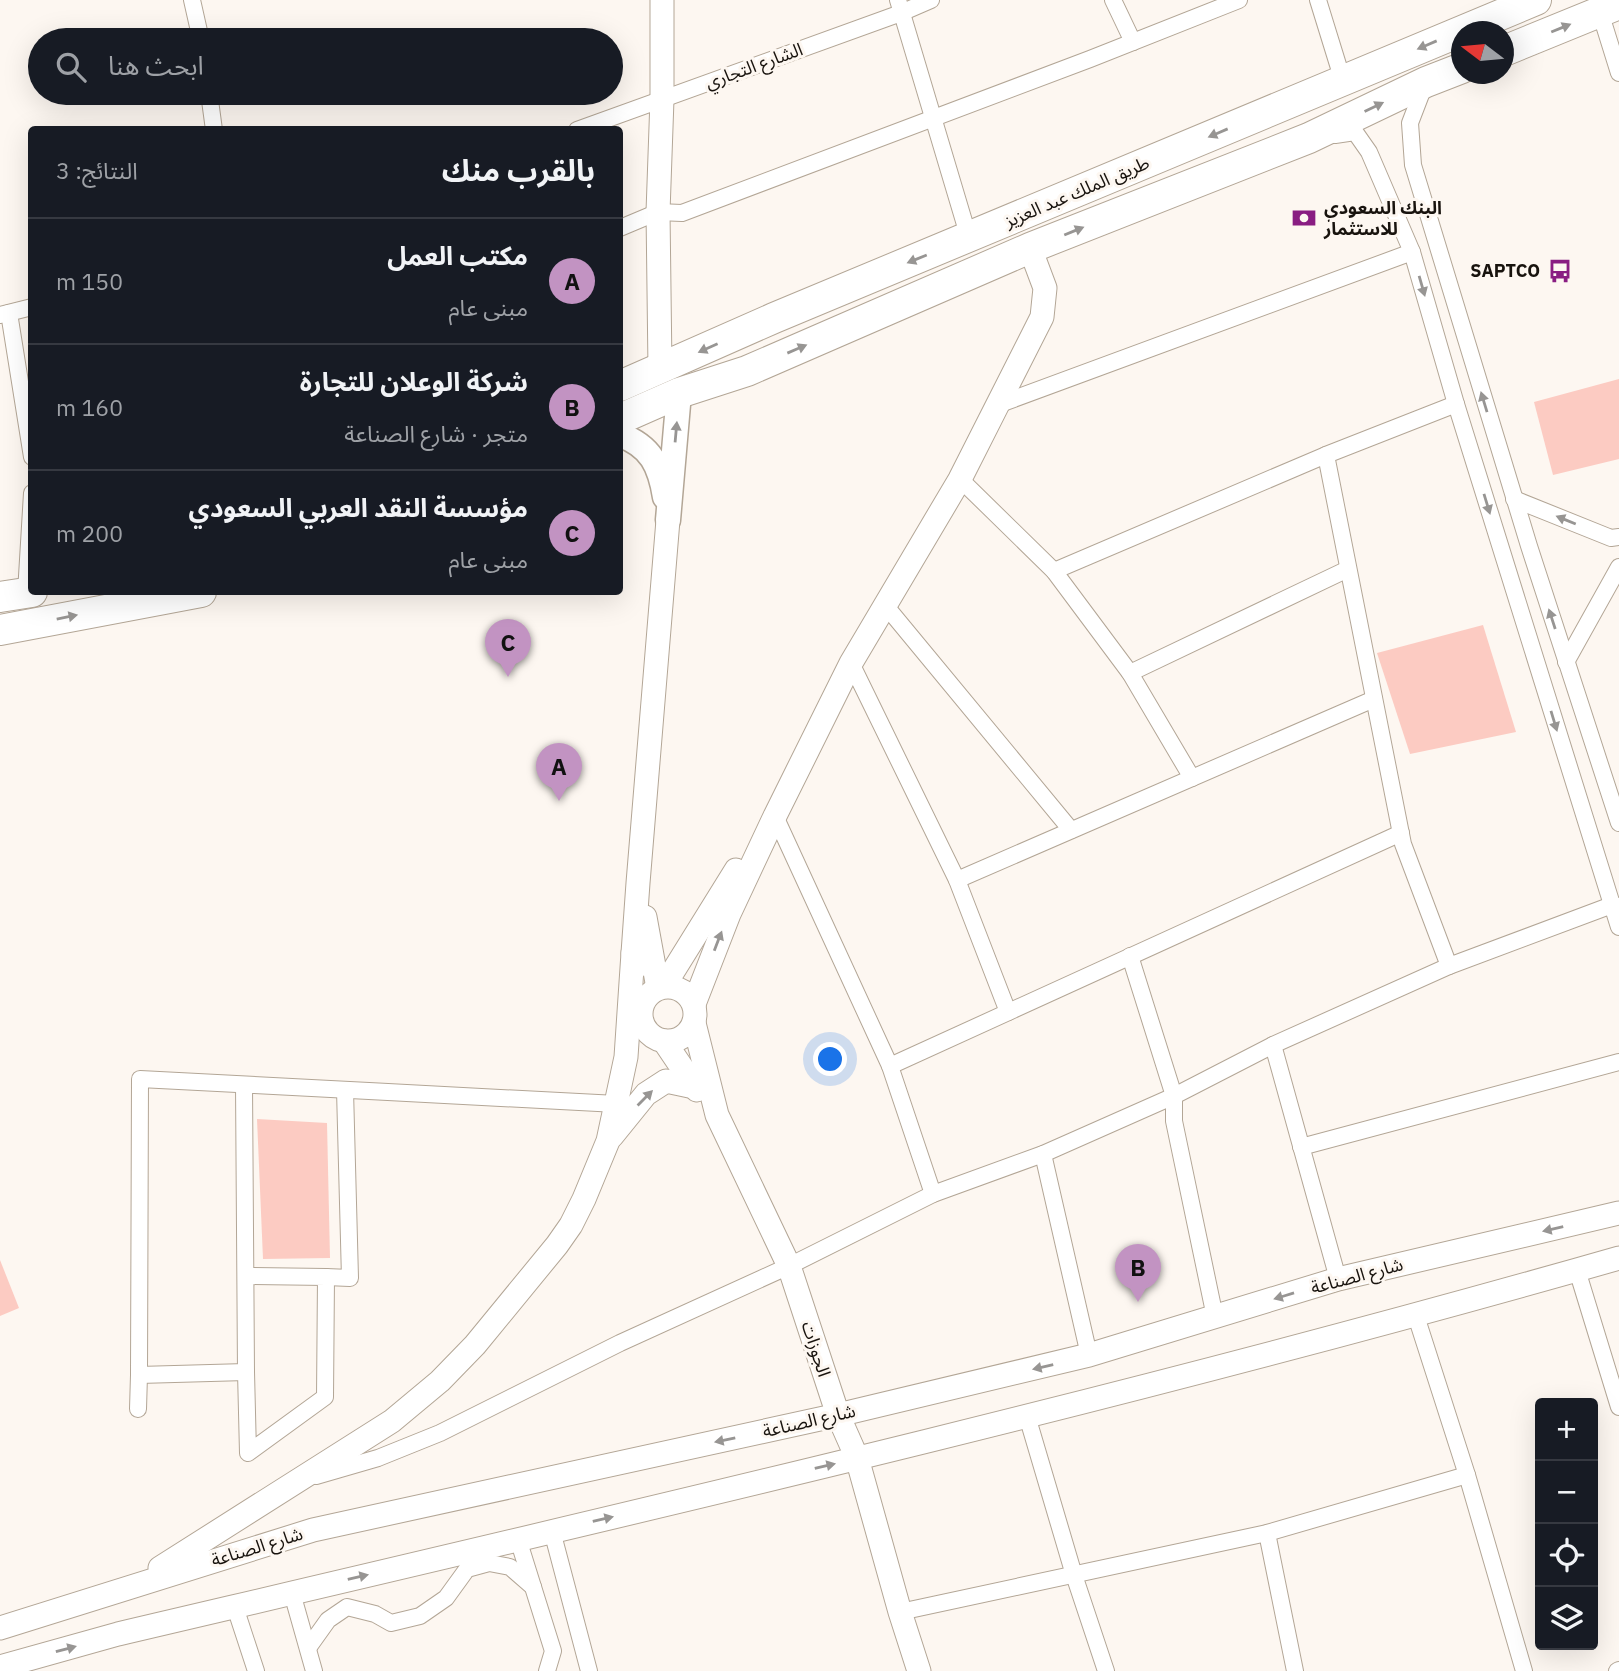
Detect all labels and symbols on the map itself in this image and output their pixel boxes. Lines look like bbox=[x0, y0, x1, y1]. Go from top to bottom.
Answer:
north arrow bbox=[1451, 21, 1514, 84]
one-way arrow bbox=[1551, 22, 1572, 33]
street label: الشارع التجاري bbox=[702, 37, 807, 97]
one-way arrow bbox=[1417, 40, 1438, 51]
one-way arrow bbox=[1364, 101, 1384, 113]
one-way arrow bbox=[1207, 128, 1228, 139]
street label: طريق الملك عبد العزيز bbox=[1000, 151, 1153, 233]
place label: البنك السعودي للاستثمار bbox=[1323, 196, 1442, 240]
bank icon: البنك السعودي للاستثمار bbox=[1290, 204, 1318, 232]
one-way arrow bbox=[1063, 226, 1084, 237]
one-way arrow bbox=[907, 254, 928, 265]
bus stop icon: SAPTCO bbox=[1546, 257, 1574, 285]
place label: SAPTCO bbox=[1470, 259, 1540, 282]
one-way arrow bbox=[1417, 276, 1427, 297]
one-way arrow bbox=[697, 342, 718, 353]
one-way arrow bbox=[787, 343, 807, 355]
one-way arrow bbox=[1479, 391, 1489, 412]
one-way arrow bbox=[671, 421, 682, 443]
one-way arrow bbox=[1482, 494, 1492, 515]
one-way arrow bbox=[1556, 514, 1577, 525]
one-way arrow bbox=[1546, 608, 1557, 629]
one-way arrow bbox=[56, 612, 78, 623]
pin: C bbox=[485, 619, 531, 677]
one-way arrow bbox=[1550, 711, 1560, 732]
pin: A bbox=[536, 743, 582, 801]
one-way arrow bbox=[713, 930, 724, 951]
your location bbox=[813, 1042, 847, 1076]
one-way arrow bbox=[636, 1090, 653, 1107]
one-way arrow bbox=[1541, 1224, 1563, 1235]
pin: B bbox=[1115, 1244, 1161, 1302]
street label: شارع الصناعة bbox=[1308, 1252, 1406, 1302]
one-way arrow bbox=[1274, 1291, 1295, 1301]
street label: الجوزات bbox=[797, 1318, 836, 1380]
one-way arrow bbox=[1032, 1361, 1054, 1372]
street label: شارع الصناعة bbox=[760, 1399, 858, 1445]
one-way arrow bbox=[714, 1434, 736, 1445]
one-way arrow bbox=[814, 1460, 836, 1471]
one-way arrow bbox=[592, 1513, 614, 1524]
street label: شارع الصناعة bbox=[208, 1522, 306, 1574]
one-way arrow bbox=[347, 1571, 369, 1582]
one-way arrow bbox=[55, 1643, 77, 1654]

